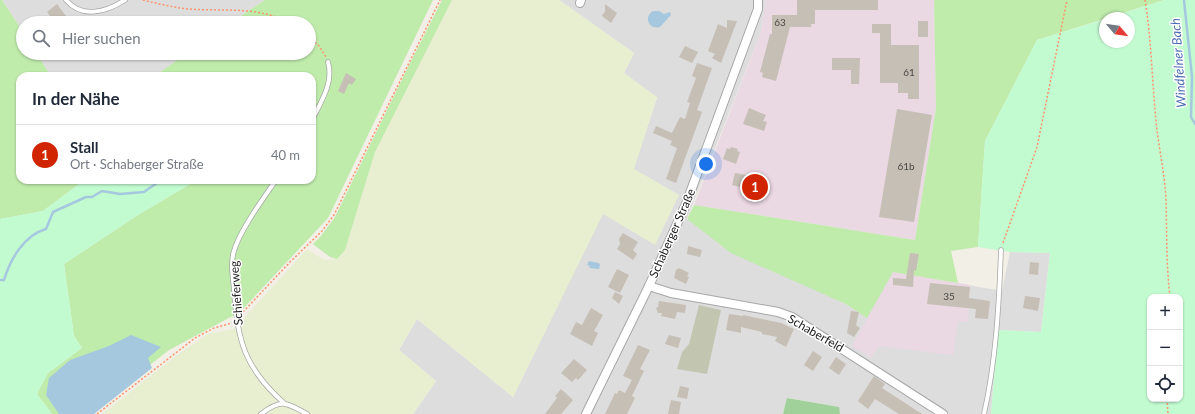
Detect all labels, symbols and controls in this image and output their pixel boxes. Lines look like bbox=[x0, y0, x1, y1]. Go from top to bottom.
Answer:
north arrow bbox=[1099, 12, 1135, 48]
search box bbox=[16, 16, 316, 60]
house number: 63 bbox=[774, 16, 786, 28]
water label: Windfelner Bach bbox=[1167, 18, 1189, 108]
icon: search bbox=[30, 27, 52, 49]
text: Hier suchen bbox=[62, 29, 141, 47]
house number: 61 bbox=[903, 66, 915, 78]
text: In der Nähe bbox=[32, 88, 120, 109]
text: Stall bbox=[70, 138, 99, 156]
text: 1 bbox=[41, 147, 49, 163]
text: 40 m bbox=[271, 147, 300, 163]
your location bbox=[696, 154, 716, 174]
text: Ort · Schaberger Straße bbox=[70, 156, 204, 172]
house number: 61b bbox=[897, 160, 915, 172]
pin: 1 bbox=[742, 172, 768, 202]
street label: Schaberger Straße bbox=[646, 186, 698, 280]
street label: Schieferweg bbox=[226, 260, 246, 326]
house number: 35 bbox=[943, 290, 955, 302]
map controls bbox=[1147, 294, 1183, 402]
button: + bbox=[1147, 294, 1183, 330]
street label: Schaberfeld bbox=[785, 311, 847, 355]
button: − bbox=[1147, 330, 1183, 366]
button: locate bbox=[1147, 366, 1183, 402]

